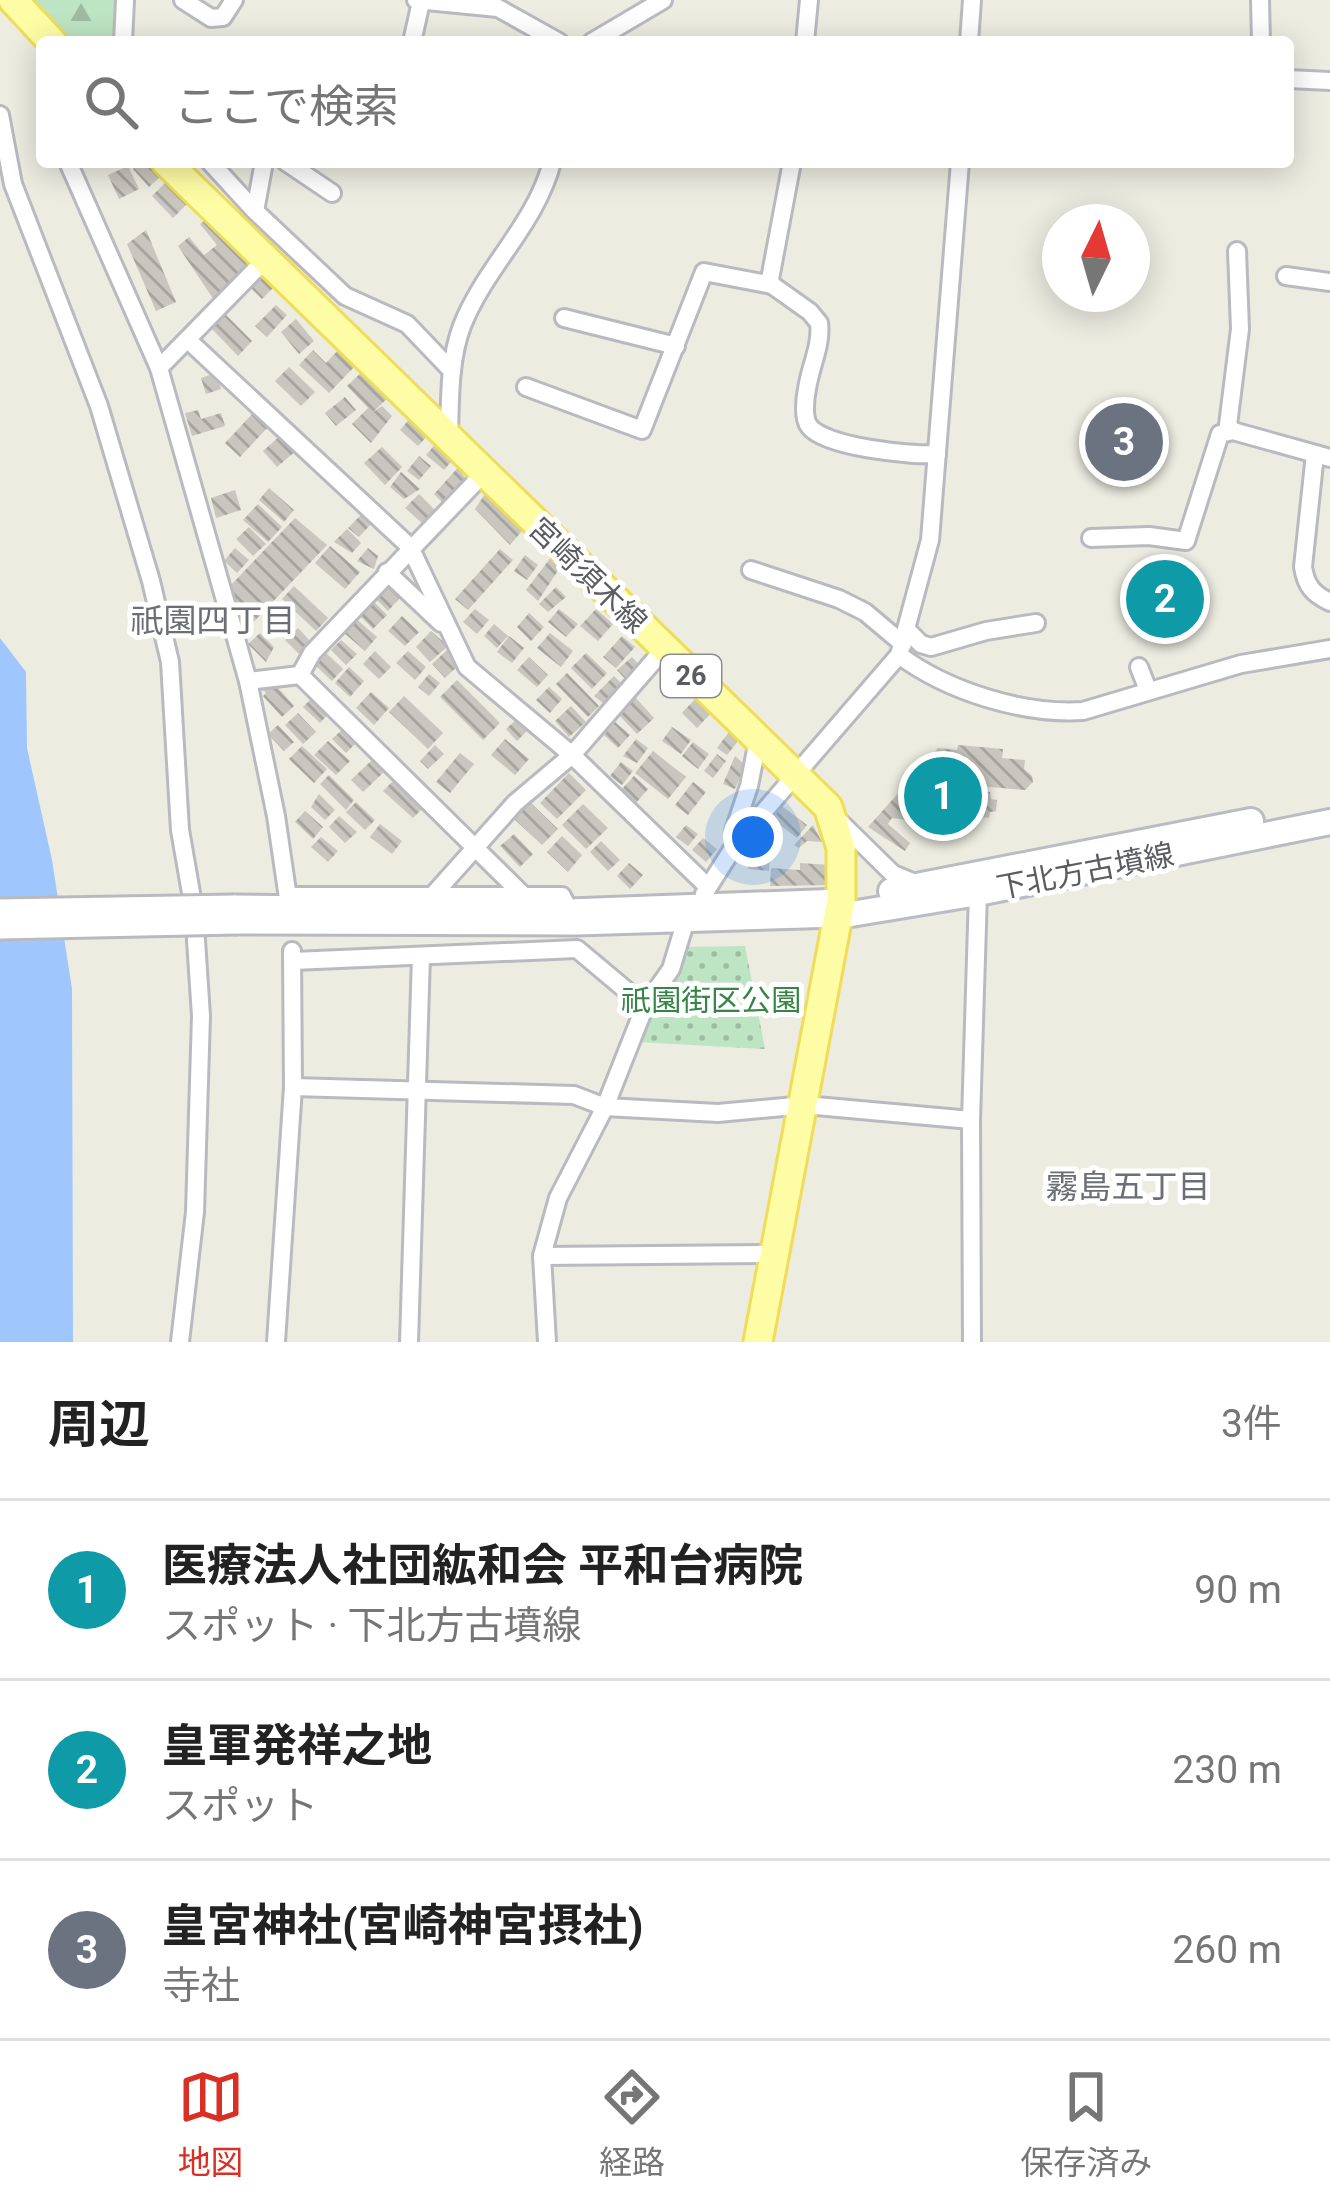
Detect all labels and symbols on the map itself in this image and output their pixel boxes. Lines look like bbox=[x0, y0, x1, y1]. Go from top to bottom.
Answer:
north arrow bbox=[1042, 204, 1150, 312]
pin: 3 bbox=[1085, 397, 1163, 487]
street label: 宮崎須木線 bbox=[522, 510, 654, 640]
pin: 2 bbox=[1126, 554, 1204, 644]
district label: 祇園四丁目 bbox=[131, 601, 296, 640]
road number: 26 bbox=[661, 655, 721, 697]
pin: 1 bbox=[904, 751, 982, 841]
your location bbox=[723, 807, 783, 867]
street label: 下北方古墳線 bbox=[993, 837, 1177, 905]
park label: 祇園街区公園 bbox=[621, 983, 801, 1018]
district label: 霧島五丁目 bbox=[1046, 1167, 1211, 1206]

